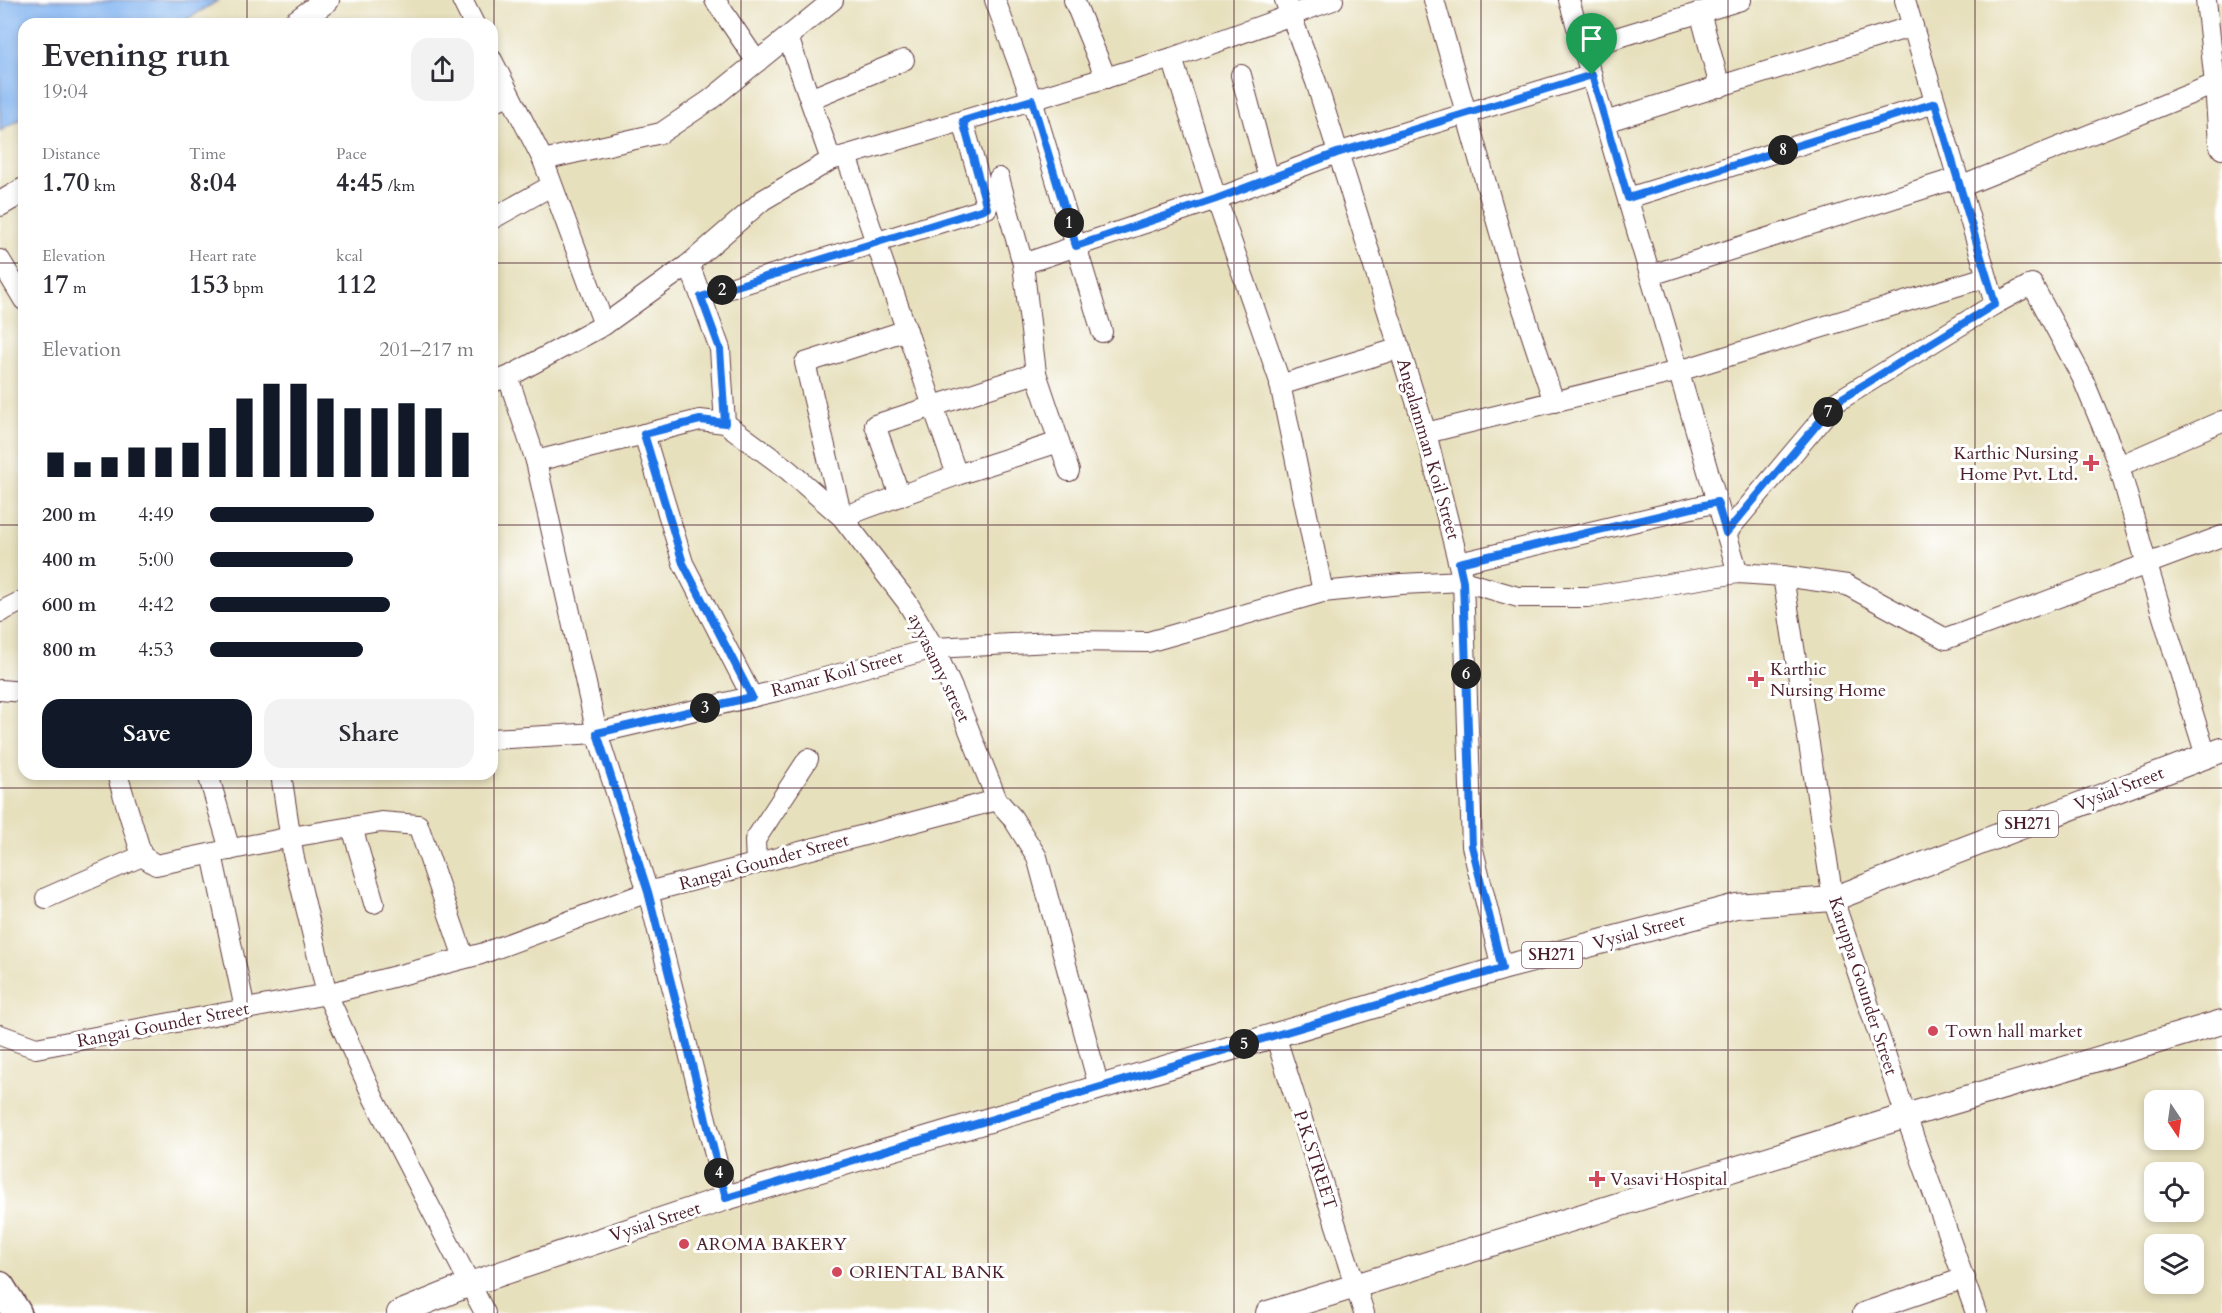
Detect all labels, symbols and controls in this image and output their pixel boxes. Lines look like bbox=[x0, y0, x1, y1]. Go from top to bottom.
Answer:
pin bbox=[1566, 13, 1617, 75]
icon: arrive bbox=[1575, 22, 1608, 55]
text: Evening run bbox=[42, 33, 230, 78]
button: share bbox=[411, 38, 474, 101]
text: 19:04 bbox=[42, 78, 88, 105]
pin: 8 bbox=[1768, 135, 1798, 165]
text: 8 bbox=[1779, 139, 1787, 161]
text: Distance bbox=[42, 143, 100, 165]
text: Time bbox=[189, 143, 226, 165]
text: Pace bbox=[336, 143, 367, 165]
text: 1.70 bbox=[42, 165, 90, 200]
text: 8:04 bbox=[189, 165, 237, 200]
text: 4:45 bbox=[336, 165, 384, 200]
text: km bbox=[90, 175, 116, 197]
text: /km bbox=[384, 175, 415, 197]
pin: 1 bbox=[1054, 208, 1084, 238]
text: 1 bbox=[1065, 212, 1073, 234]
text: Elevation bbox=[42, 245, 106, 267]
text: Heart rate bbox=[189, 245, 257, 267]
text: kcal bbox=[336, 245, 363, 267]
text: 17 bbox=[42, 267, 69, 302]
text: 153 bbox=[189, 267, 229, 302]
text: 112 bbox=[336, 267, 376, 302]
pin: 2 bbox=[707, 275, 737, 305]
text: m bbox=[69, 277, 86, 299]
text: bpm bbox=[229, 277, 264, 299]
text: 2 bbox=[718, 279, 726, 301]
text: Elevation bbox=[42, 336, 121, 363]
text: 201–217 m bbox=[379, 336, 474, 363]
street label: Angalamman Koil Street bbox=[1390, 355, 1466, 543]
pin: 7 bbox=[1813, 397, 1843, 427]
text: 7 bbox=[1824, 401, 1832, 423]
place label: Karthic Nursing Home Pvt. Ltd. bbox=[1953, 441, 2079, 487]
marker: Karthic Nursing Home Pvt. Ltd. bbox=[2082, 454, 2100, 472]
text: 200 m bbox=[42, 501, 97, 528]
text: 4:49 bbox=[138, 501, 174, 528]
text: 400 m bbox=[42, 546, 97, 573]
text: 5:00 bbox=[138, 546, 174, 573]
text: 600 m bbox=[42, 591, 97, 618]
text: 4:42 bbox=[138, 591, 174, 618]
street label: ayyasamy street bbox=[902, 609, 976, 727]
text: 800 m bbox=[42, 636, 97, 663]
text: 4:53 bbox=[138, 636, 174, 663]
street label: Ramar Koil Street bbox=[768, 644, 906, 704]
place label: Karthic Nursing Home bbox=[1770, 657, 1886, 703]
pin: 6 bbox=[1451, 659, 1481, 689]
text: 6 bbox=[1462, 663, 1470, 685]
marker: Karthic Nursing Home bbox=[1747, 670, 1765, 688]
pin: 3 bbox=[690, 693, 720, 723]
text: 3 bbox=[701, 697, 709, 719]
button: Save bbox=[42, 699, 252, 768]
button: Share bbox=[264, 699, 474, 768]
street label: Vysial Street bbox=[2070, 760, 2168, 818]
road number: SH271 bbox=[1998, 811, 2058, 837]
street label: Rangai Gounder Street bbox=[676, 827, 852, 897]
street label: Karuppa Gounder Street bbox=[1822, 894, 1904, 1079]
street label: Vysial Street bbox=[1590, 908, 1688, 956]
road number: SH271 bbox=[1522, 942, 1582, 968]
street label: Rangai Gounder Street bbox=[75, 996, 251, 1054]
place label: Town hall market bbox=[1945, 1019, 2082, 1044]
marker: Town hall market bbox=[1926, 1024, 1940, 1038]
pin: 5 bbox=[1229, 1029, 1259, 1059]
text: 5 bbox=[1240, 1033, 1248, 1055]
north arrow bbox=[2144, 1090, 2204, 1150]
map controls bbox=[2144, 1090, 2204, 1294]
street label: P.K.STREET bbox=[1287, 1107, 1343, 1213]
pin: 4 bbox=[704, 1158, 734, 1188]
text: 4 bbox=[715, 1162, 723, 1184]
button: locate bbox=[2144, 1162, 2204, 1222]
place label: Vasavi Hospital bbox=[1610, 1167, 1728, 1192]
marker: Vasavi Hospital bbox=[1588, 1170, 1606, 1188]
street label: Vysial Street bbox=[606, 1195, 704, 1248]
place label: AROMA BAKERY bbox=[696, 1232, 847, 1257]
button: layers bbox=[2144, 1234, 2204, 1294]
marker: AROMA BAKERY bbox=[677, 1237, 691, 1251]
place label: ORIENTAL BANK bbox=[849, 1260, 1006, 1285]
marker: ORIENTAL BANK bbox=[830, 1265, 844, 1279]

